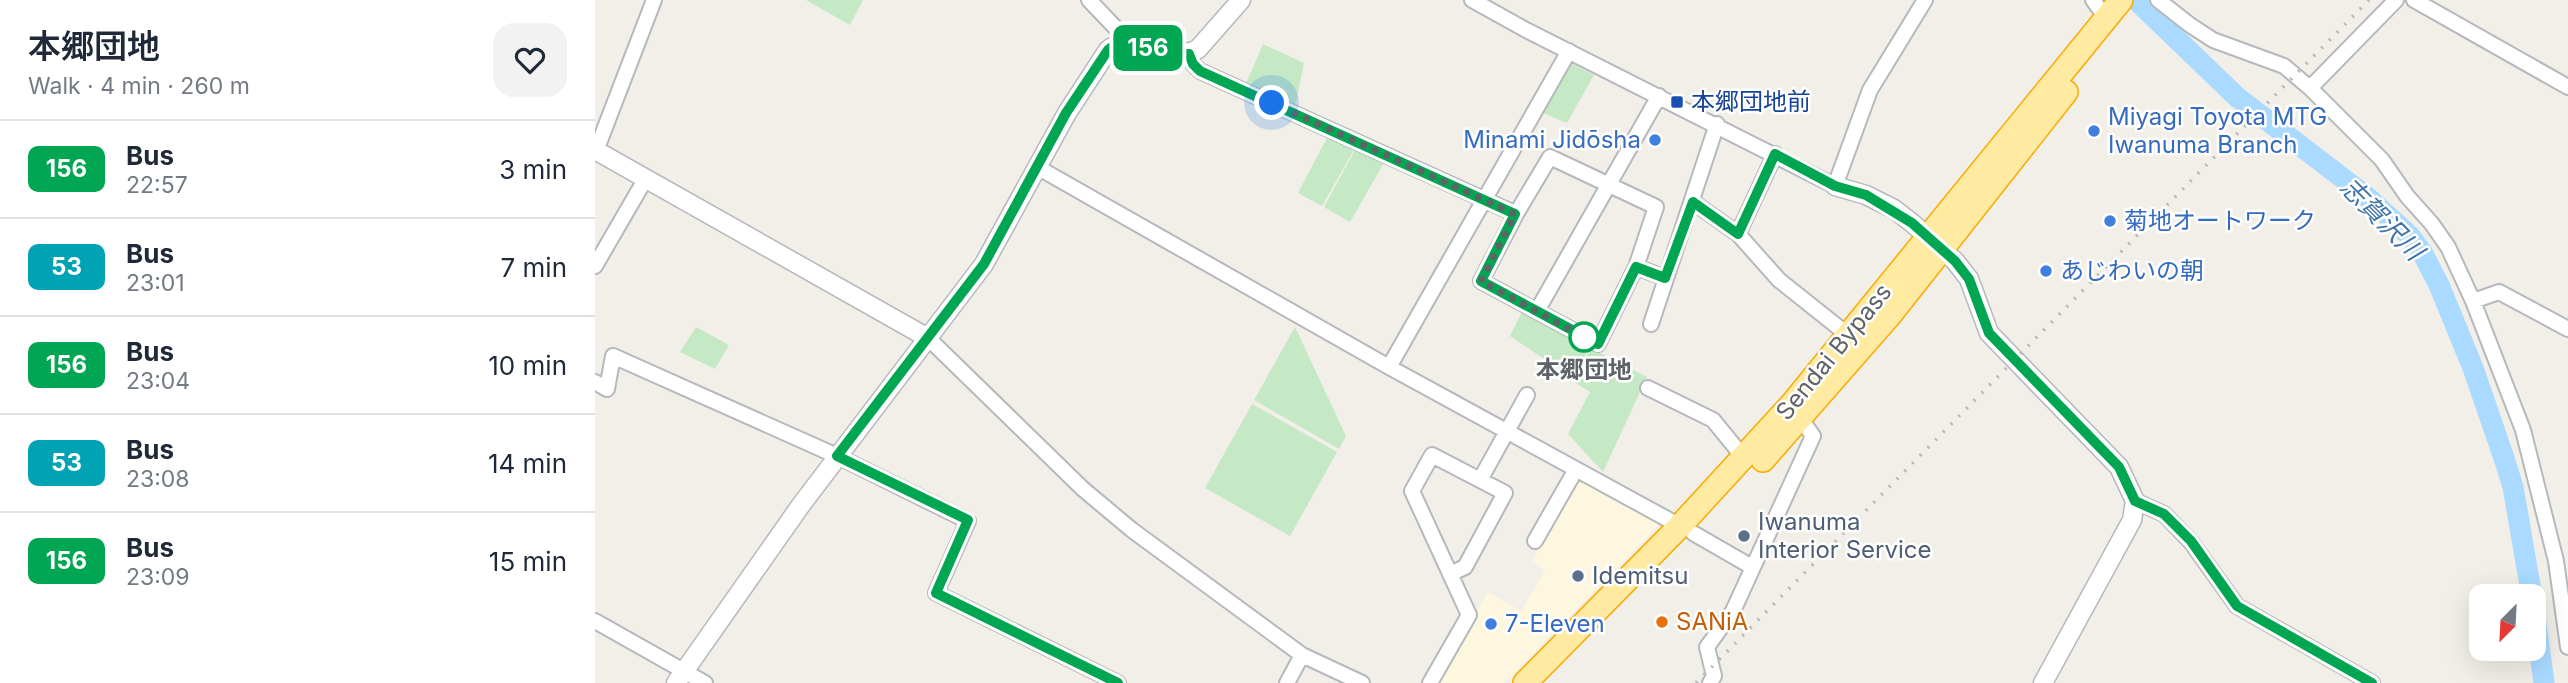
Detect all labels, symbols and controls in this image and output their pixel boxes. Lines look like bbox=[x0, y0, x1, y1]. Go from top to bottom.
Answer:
button: heart bbox=[493, 23, 567, 97]
line badge: 156 bbox=[1108, 25, 1188, 71]
text: 本郷団地 bbox=[28, 26, 160, 66]
text: 156 bbox=[1127, 33, 1169, 62]
text: Walk · 4 min · 260 m bbox=[28, 72, 250, 100]
your location bbox=[1254, 85, 1289, 120]
place label: 本郷団地前 bbox=[1691, 87, 1811, 116]
marker: 本郷団地前 bbox=[1669, 94, 1685, 110]
place label: Miyagi Toyota MTG Iwanuma Branch bbox=[2108, 102, 2327, 159]
marker: Miyagi Toyota MTG Iwanuma Branch bbox=[2086, 123, 2102, 139]
place label: Minami Jidōsha bbox=[1463, 125, 1641, 154]
marker: Minami Jidōsha bbox=[1647, 132, 1663, 148]
text: Bus bbox=[126, 140, 174, 171]
text: 156 bbox=[46, 154, 87, 183]
text: 3 min bbox=[499, 154, 567, 185]
text: 22:57 bbox=[126, 171, 188, 199]
water label: 志賀沢川 bbox=[2335, 171, 2432, 268]
place label: 菊地オートワーク bbox=[2124, 206, 2316, 235]
marker: 菊地オートワーク bbox=[2102, 213, 2118, 229]
text: Bus bbox=[126, 238, 174, 269]
text: 53 bbox=[51, 252, 82, 281]
text: 7 min bbox=[501, 252, 567, 283]
place label: あじわいの朝 bbox=[2060, 256, 2204, 285]
marker: あじわいの朝 bbox=[2038, 263, 2054, 279]
text: 23:01 bbox=[126, 269, 185, 297]
street label: Sendai Bypass bbox=[1770, 278, 1898, 426]
marker: 本郷団地 bbox=[1569, 322, 1599, 352]
text: Bus bbox=[126, 336, 174, 367]
text: 156 bbox=[46, 350, 87, 379]
text: 10 min bbox=[488, 350, 567, 381]
place label: 本郷団地 bbox=[1536, 355, 1632, 384]
text: 23:04 bbox=[126, 367, 190, 395]
text: Bus bbox=[126, 434, 174, 465]
text: 53 bbox=[51, 448, 82, 477]
text: 14 min bbox=[488, 448, 567, 479]
text: 23:08 bbox=[126, 465, 190, 493]
place label: Iwanuma Interior Service bbox=[1758, 507, 1931, 564]
marker: Iwanuma Interior Service bbox=[1736, 528, 1752, 544]
text: Bus bbox=[126, 532, 174, 563]
text: 156 bbox=[46, 546, 87, 575]
text: 15 min bbox=[489, 546, 567, 577]
place label: Idemitsu bbox=[1592, 561, 1688, 590]
text: 23:09 bbox=[126, 563, 190, 591]
marker: Idemitsu bbox=[1570, 568, 1586, 584]
north arrow bbox=[2469, 584, 2546, 662]
map controls bbox=[2469, 584, 2546, 661]
place label: SANiA bbox=[1676, 607, 1748, 636]
place label: 7-Eleven bbox=[1505, 609, 1605, 638]
marker: SANiA bbox=[1654, 614, 1670, 630]
marker: 7-Eleven bbox=[1483, 616, 1499, 632]

